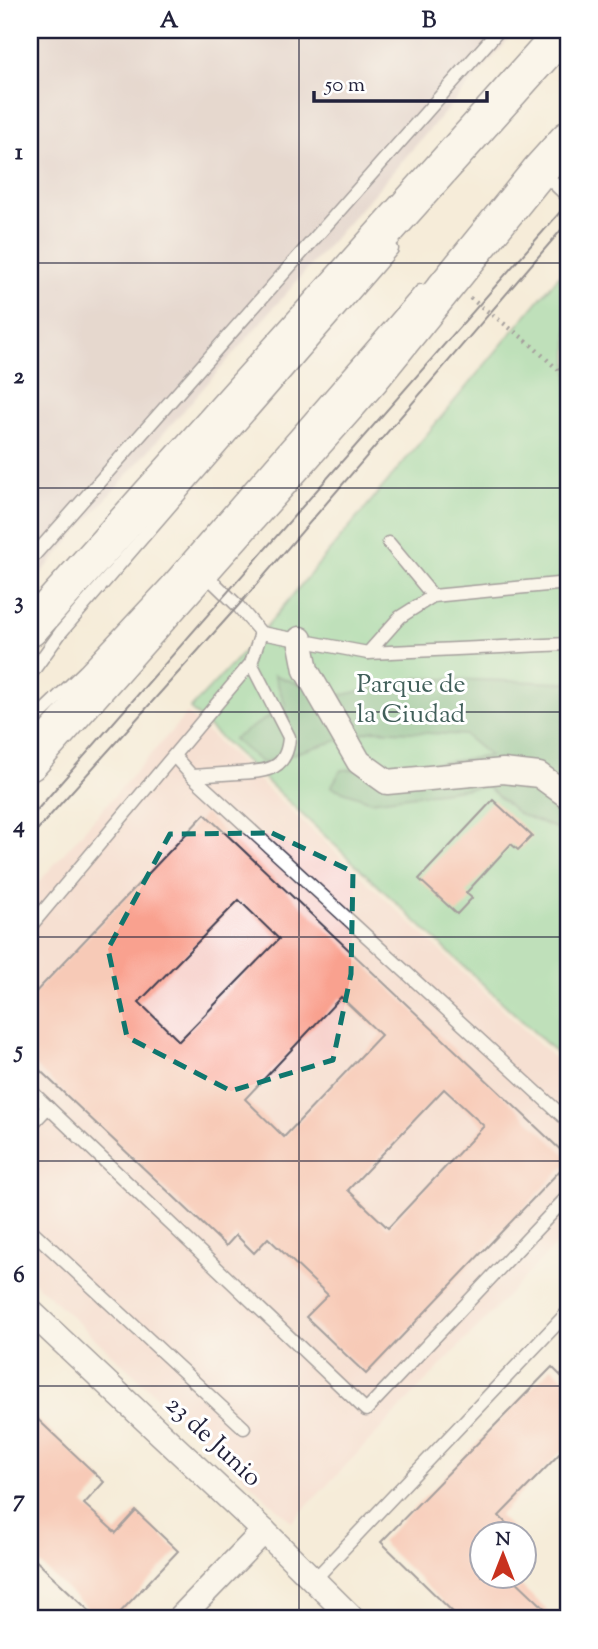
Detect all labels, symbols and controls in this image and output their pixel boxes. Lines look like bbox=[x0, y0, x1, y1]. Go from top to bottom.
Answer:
text: A bbox=[160, 5, 179, 38]
text: B bbox=[422, 5, 437, 38]
scale bar bbox=[314, 60, 488, 104]
text: 50 m bbox=[324, 71, 365, 101]
text: 1 bbox=[15, 137, 23, 170]
text: 2 bbox=[14, 361, 25, 394]
text: 3 bbox=[14, 586, 24, 619]
park label: Parque de la Ciudad bbox=[356, 667, 466, 734]
text: 4 bbox=[12, 810, 25, 843]
text: 5 bbox=[13, 1035, 23, 1068]
text: 6 bbox=[13, 1260, 25, 1293]
street label: 23 de Junio bbox=[157, 1388, 269, 1496]
text: 7 bbox=[13, 1484, 25, 1517]
north arrow bbox=[468, 1520, 538, 1590]
text: N bbox=[495, 1527, 511, 1554]

